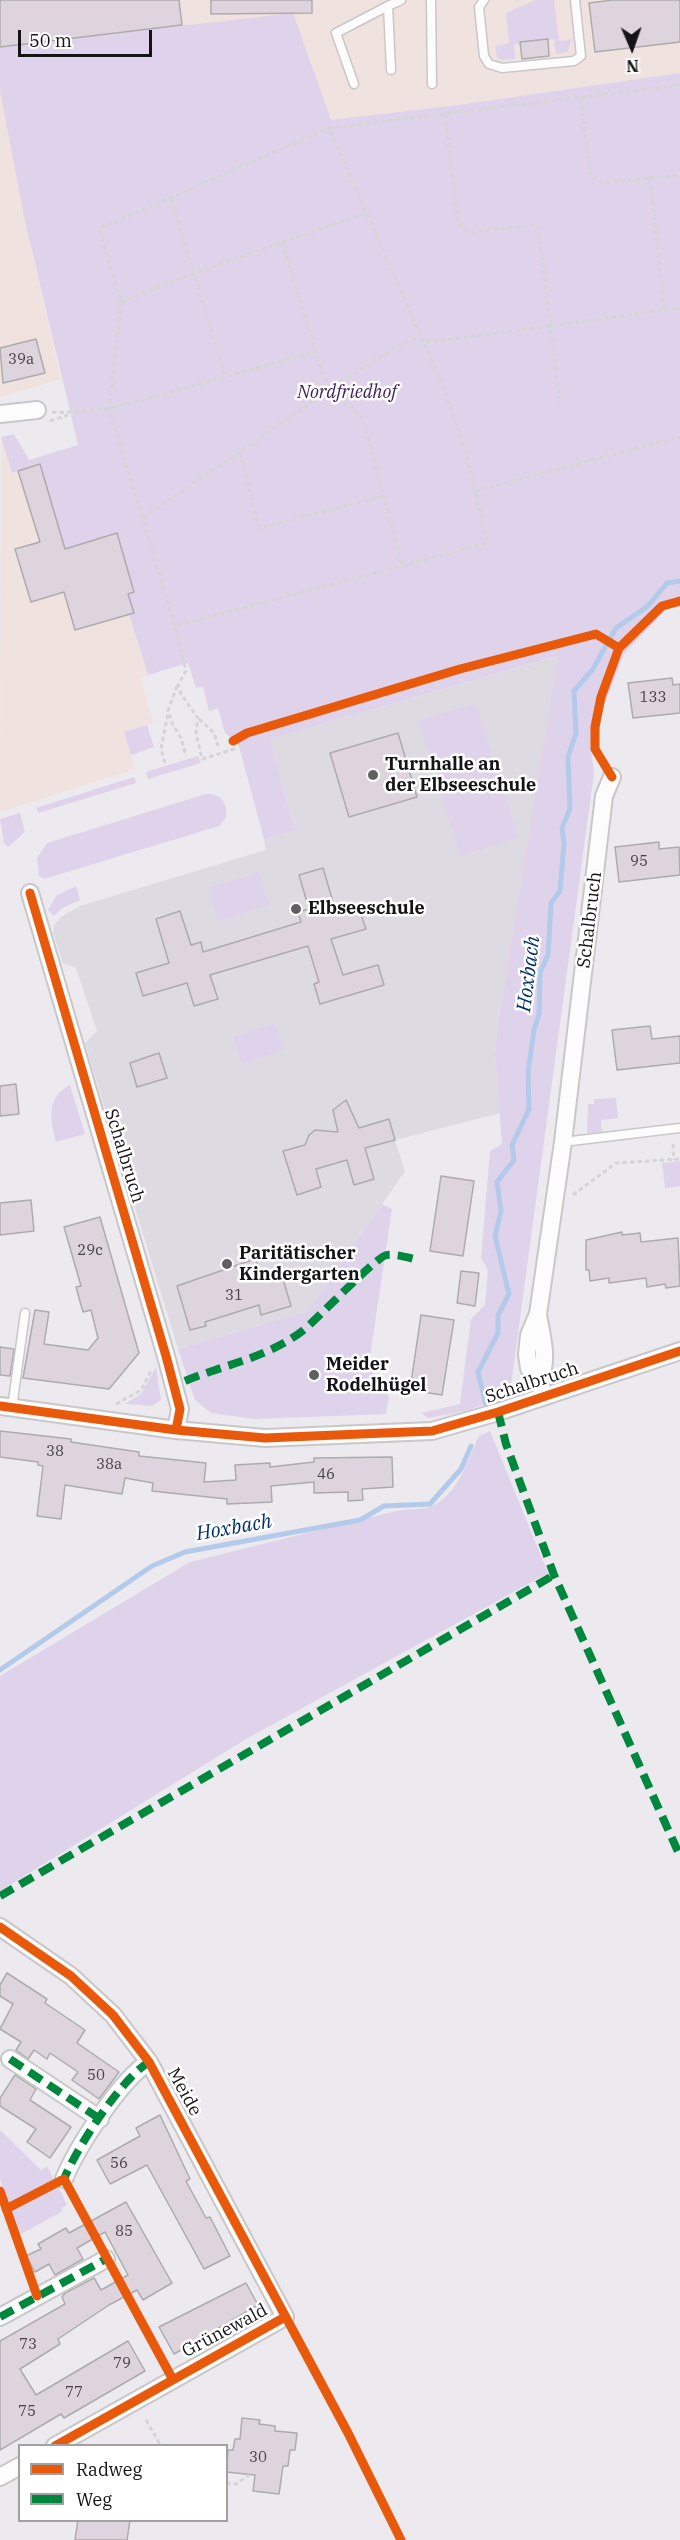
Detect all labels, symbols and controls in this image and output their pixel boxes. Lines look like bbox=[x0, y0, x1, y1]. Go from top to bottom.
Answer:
scale bar bbox=[21, 18, 154, 56]
north arrow bbox=[602, 18, 662, 78]
text: 50 m bbox=[29, 29, 72, 52]
text: N bbox=[626, 56, 639, 76]
house number: 39a bbox=[8, 351, 34, 369]
park label: Nordfriedhof bbox=[297, 382, 397, 404]
house number: 133 bbox=[640, 689, 666, 707]
place label: Turnhalle an der Elbseeschule bbox=[385, 754, 536, 796]
marker: Turnhalle an der Elbseeschule bbox=[366, 768, 380, 782]
house number: 95 bbox=[630, 853, 648, 871]
street label: Schalbruch bbox=[573, 870, 607, 970]
place label: Elbseeschule bbox=[308, 898, 425, 920]
marker: Elbseeschule bbox=[289, 902, 303, 916]
water label: Hoxbach bbox=[512, 935, 546, 1013]
street label: Schalbruch bbox=[99, 1106, 149, 1206]
house number: 29c bbox=[77, 1242, 103, 1260]
place label: Paritätischer Kindergarten bbox=[239, 1243, 360, 1286]
marker: Paritätischer Kindergarten bbox=[220, 1257, 234, 1271]
house number: 31 bbox=[225, 1287, 243, 1305]
place label: Meider Rodelhügel bbox=[326, 1354, 426, 1396]
street label: Schalbruch bbox=[482, 1358, 582, 1408]
marker: Meider Rodelhügel bbox=[307, 1368, 321, 1382]
house number: 38 bbox=[46, 1443, 64, 1461]
house number: 38a bbox=[96, 1456, 122, 1474]
house number: 46 bbox=[317, 1466, 335, 1484]
water label: Hoxbach bbox=[194, 1510, 274, 1546]
street label: Meide bbox=[162, 2064, 206, 2120]
house number: 50 bbox=[87, 2067, 105, 2085]
house number: 56 bbox=[110, 2155, 128, 2173]
house number: 85 bbox=[115, 2223, 133, 2241]
street label: Grünewald bbox=[179, 2299, 271, 2363]
house number: 73 bbox=[19, 2336, 37, 2354]
house number: 79 bbox=[113, 2355, 131, 2373]
house number: 77 bbox=[65, 2384, 83, 2402]
house number: 75 bbox=[18, 2403, 36, 2421]
legend bbox=[18, 2444, 228, 2522]
house number: 30 bbox=[249, 2449, 267, 2467]
text: Radweg bbox=[76, 2458, 142, 2481]
text: Weg bbox=[76, 2488, 112, 2511]

